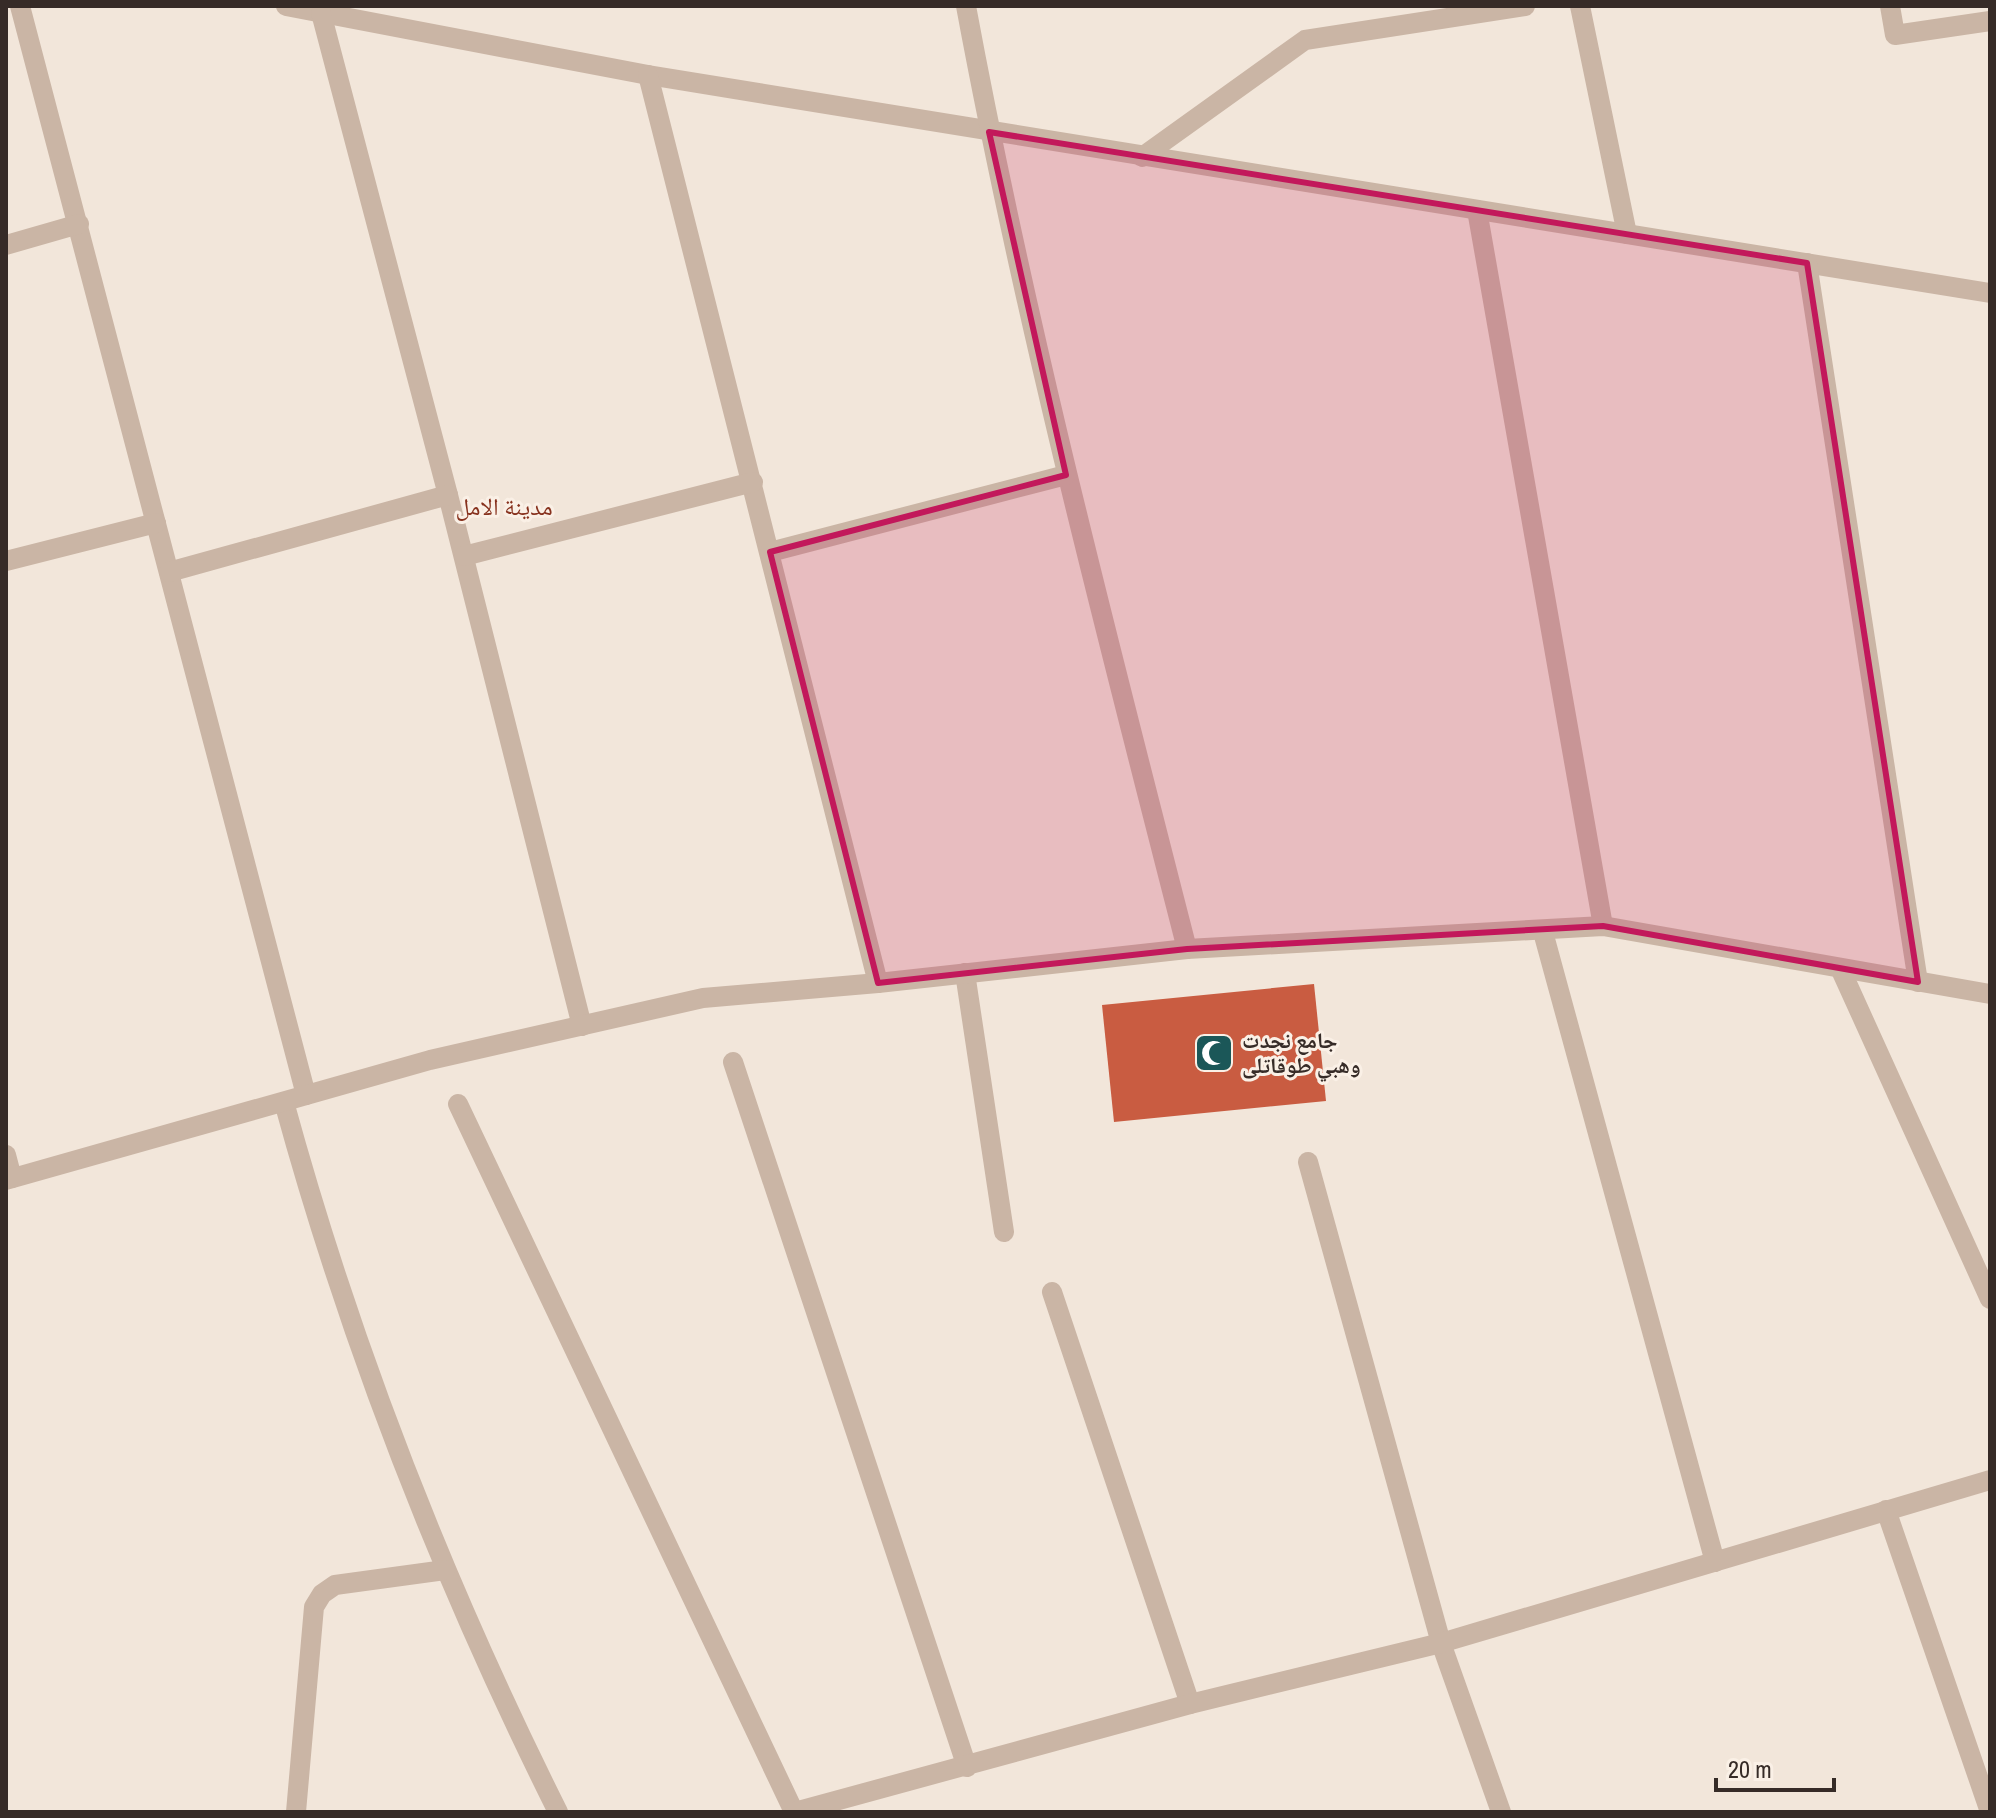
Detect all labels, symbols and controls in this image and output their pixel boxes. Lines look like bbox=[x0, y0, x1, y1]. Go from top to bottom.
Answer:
district label: مدينة الامل bbox=[455, 490, 553, 522]
place label: جامع نجدت وهبي طوقاتلى bbox=[1242, 1025, 1361, 1082]
mosque icon: جامع نجدت وهبي طوقاتلى bbox=[1193, 1032, 1235, 1074]
scale bar bbox=[1716, 1742, 1834, 1792]
text: 20 m bbox=[1728, 1753, 1772, 1785]

